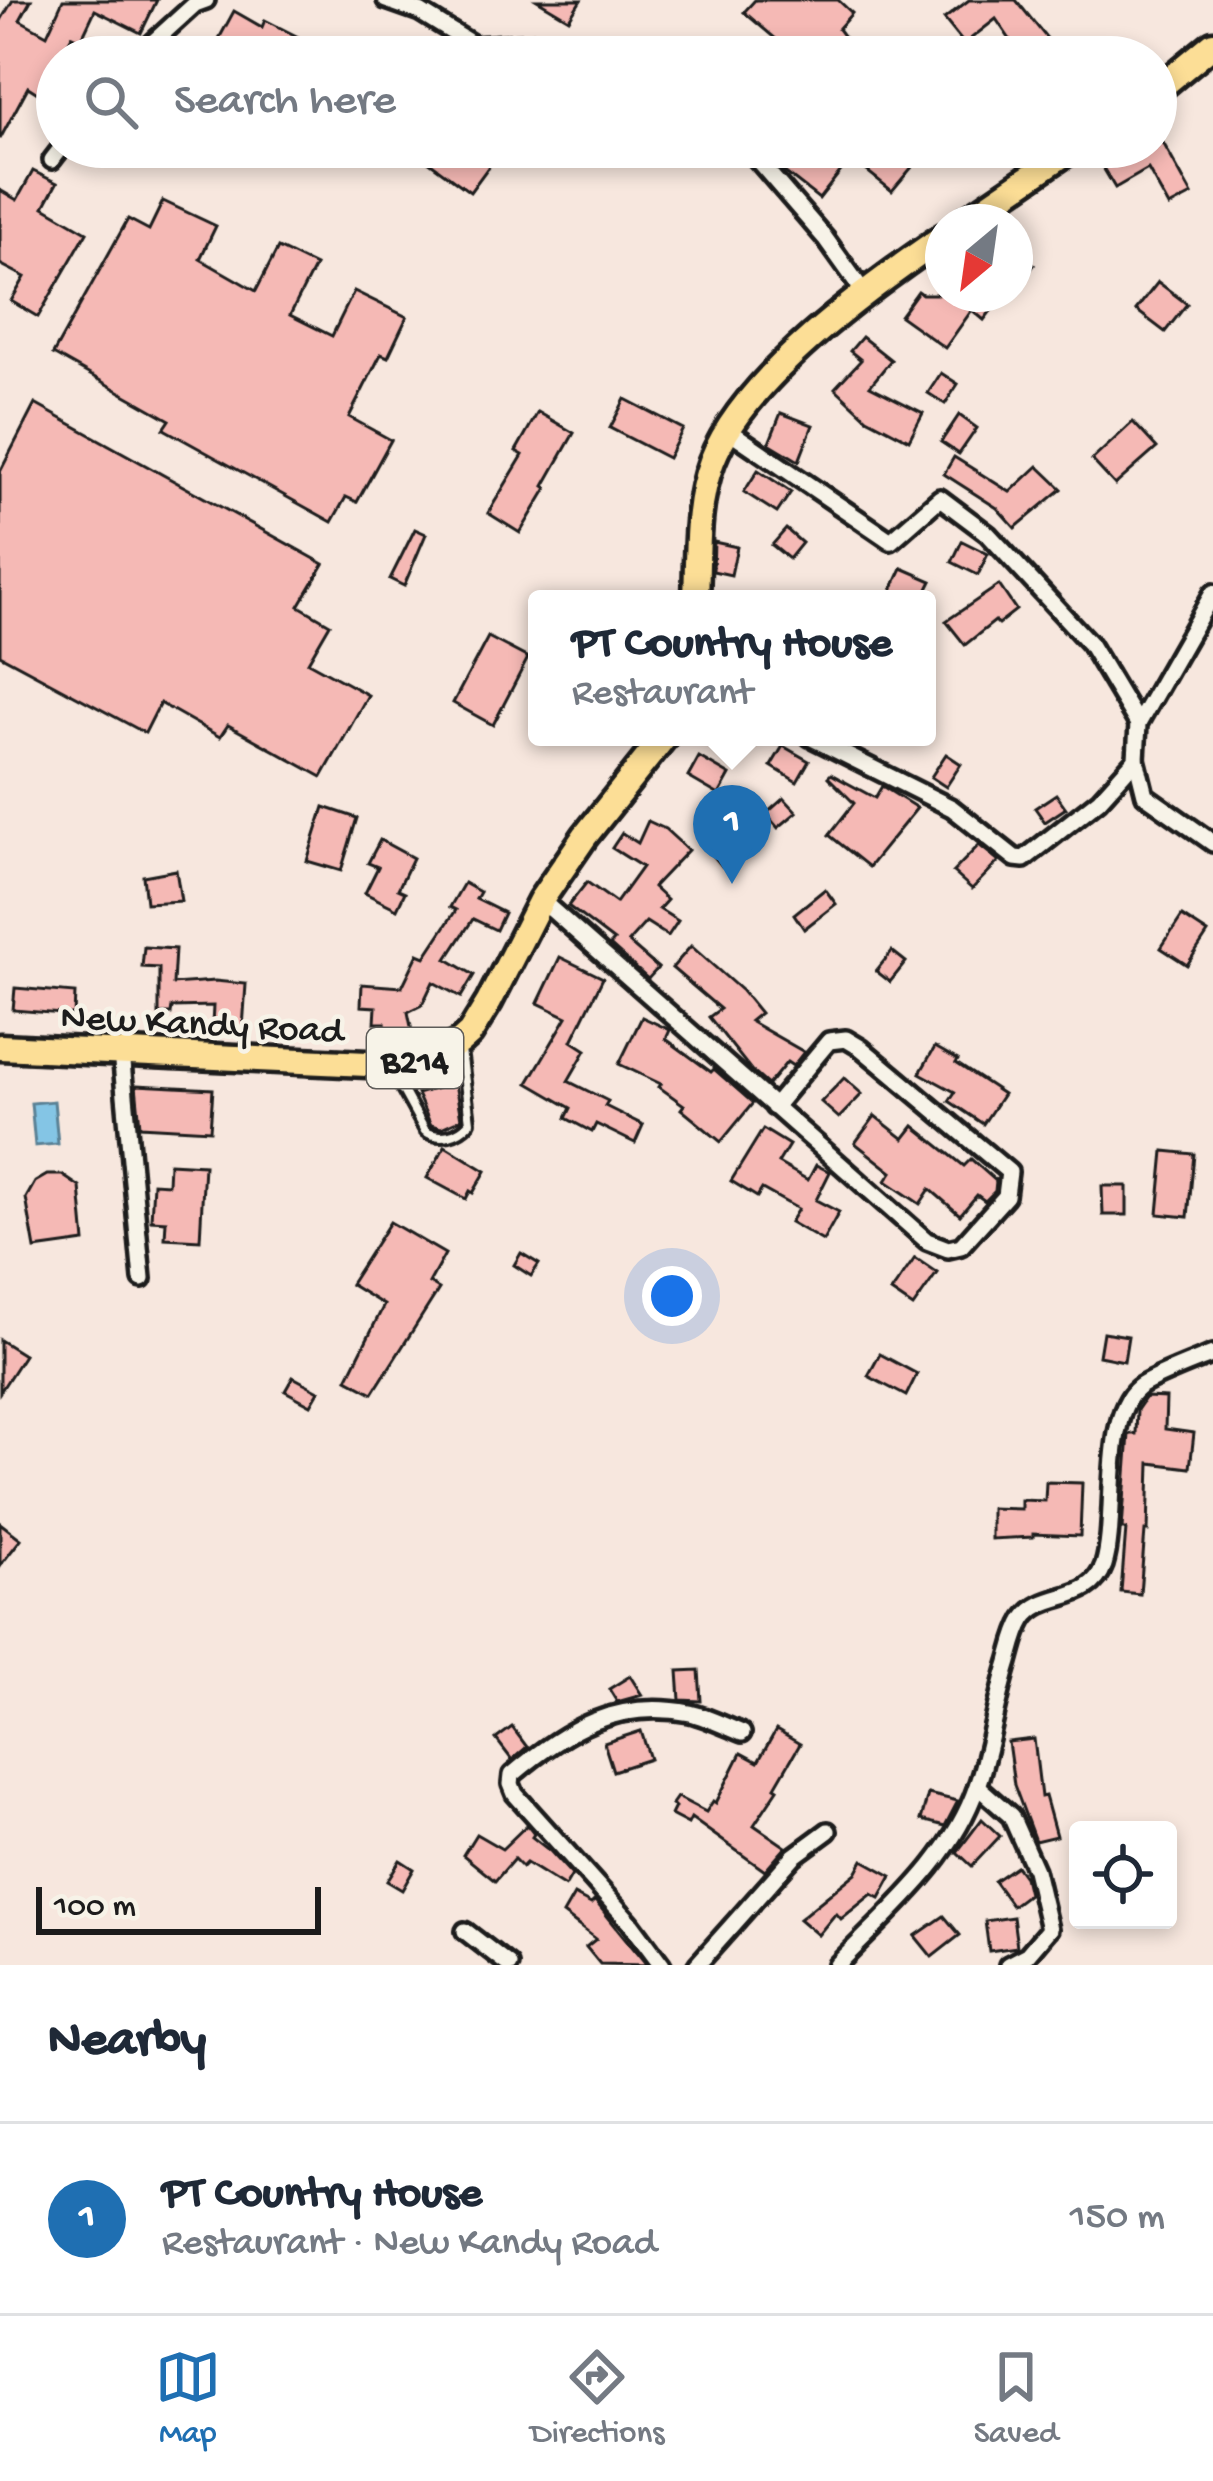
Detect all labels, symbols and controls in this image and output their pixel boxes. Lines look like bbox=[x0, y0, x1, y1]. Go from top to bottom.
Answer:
search box bbox=[36, 36, 1177, 168]
icon: search bbox=[78, 69, 144, 135]
text: Search here bbox=[174, 76, 396, 129]
north arrow bbox=[925, 204, 1033, 312]
popup bbox=[528, 590, 936, 746]
text: PT Country House bbox=[572, 619, 892, 672]
text: Restaurant bbox=[572, 672, 753, 718]
pin: 1 bbox=[693, 785, 771, 884]
street label: New Kandy Road bbox=[59, 997, 347, 1058]
road number: B214 bbox=[367, 1028, 463, 1088]
your location bbox=[642, 1266, 702, 1326]
map controls bbox=[1069, 1821, 1177, 1929]
button: locate bbox=[1069, 1821, 1177, 1929]
scale bar bbox=[36, 1881, 321, 1934]
text: 100 m bbox=[54, 1889, 136, 1927]
text: Nearby bbox=[48, 2013, 206, 2073]
text: PT Country House bbox=[162, 2169, 482, 2222]
text: 1 bbox=[79, 2196, 95, 2242]
text: 150 m bbox=[1070, 2196, 1165, 2242]
text: Restaurant · New Kandy Road bbox=[162, 2222, 657, 2268]
tab: Map bbox=[155, 2344, 221, 2454]
tab: Directions bbox=[530, 2344, 664, 2454]
tab: Saved bbox=[974, 2344, 1058, 2454]

